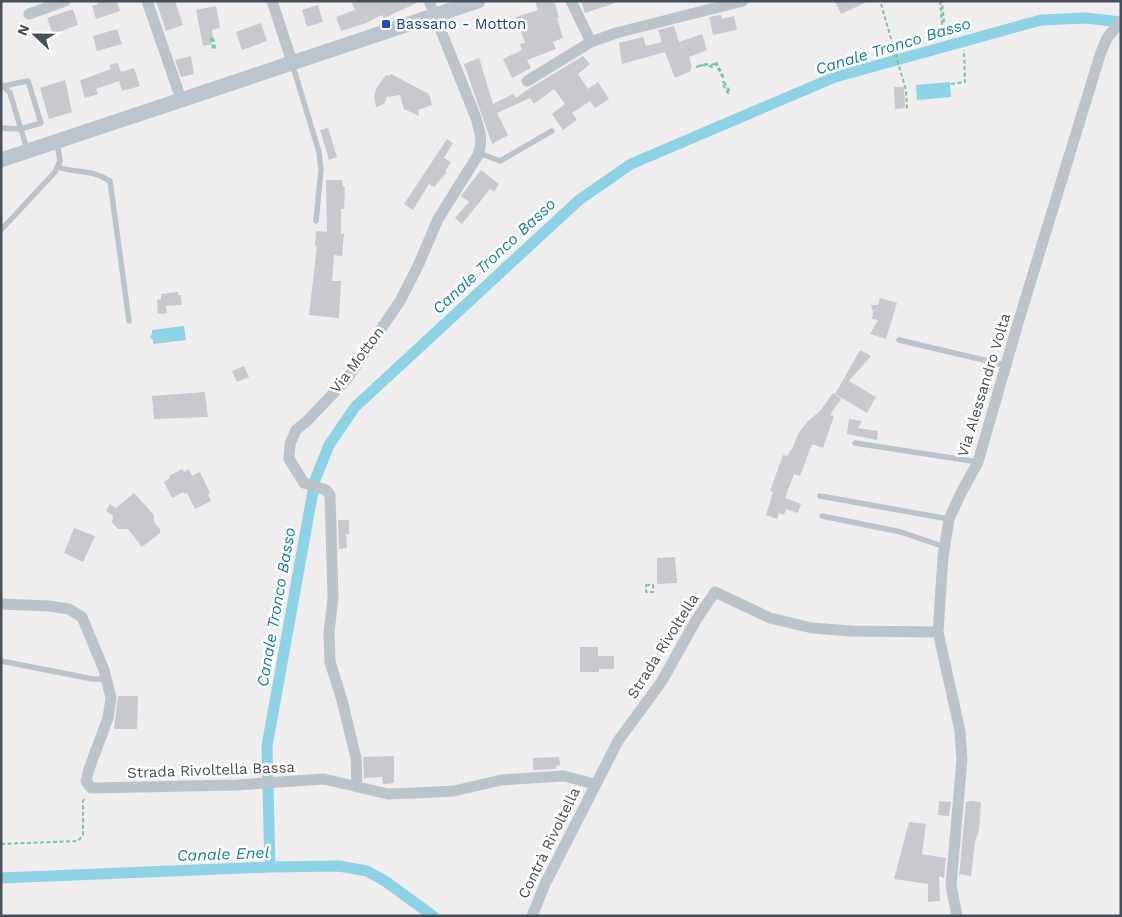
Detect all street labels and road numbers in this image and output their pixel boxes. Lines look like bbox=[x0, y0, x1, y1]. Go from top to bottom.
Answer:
street label: Via Alessandro Volta bbox=[954, 311, 1015, 459]
street label: Via Motton bbox=[326, 323, 388, 397]
street label: Strada Rivoltella bbox=[623, 590, 703, 702]
street label: Strada Rivoltella Bassa bbox=[127, 758, 296, 782]
street label: Contrà Rivoltella bbox=[514, 784, 584, 902]

